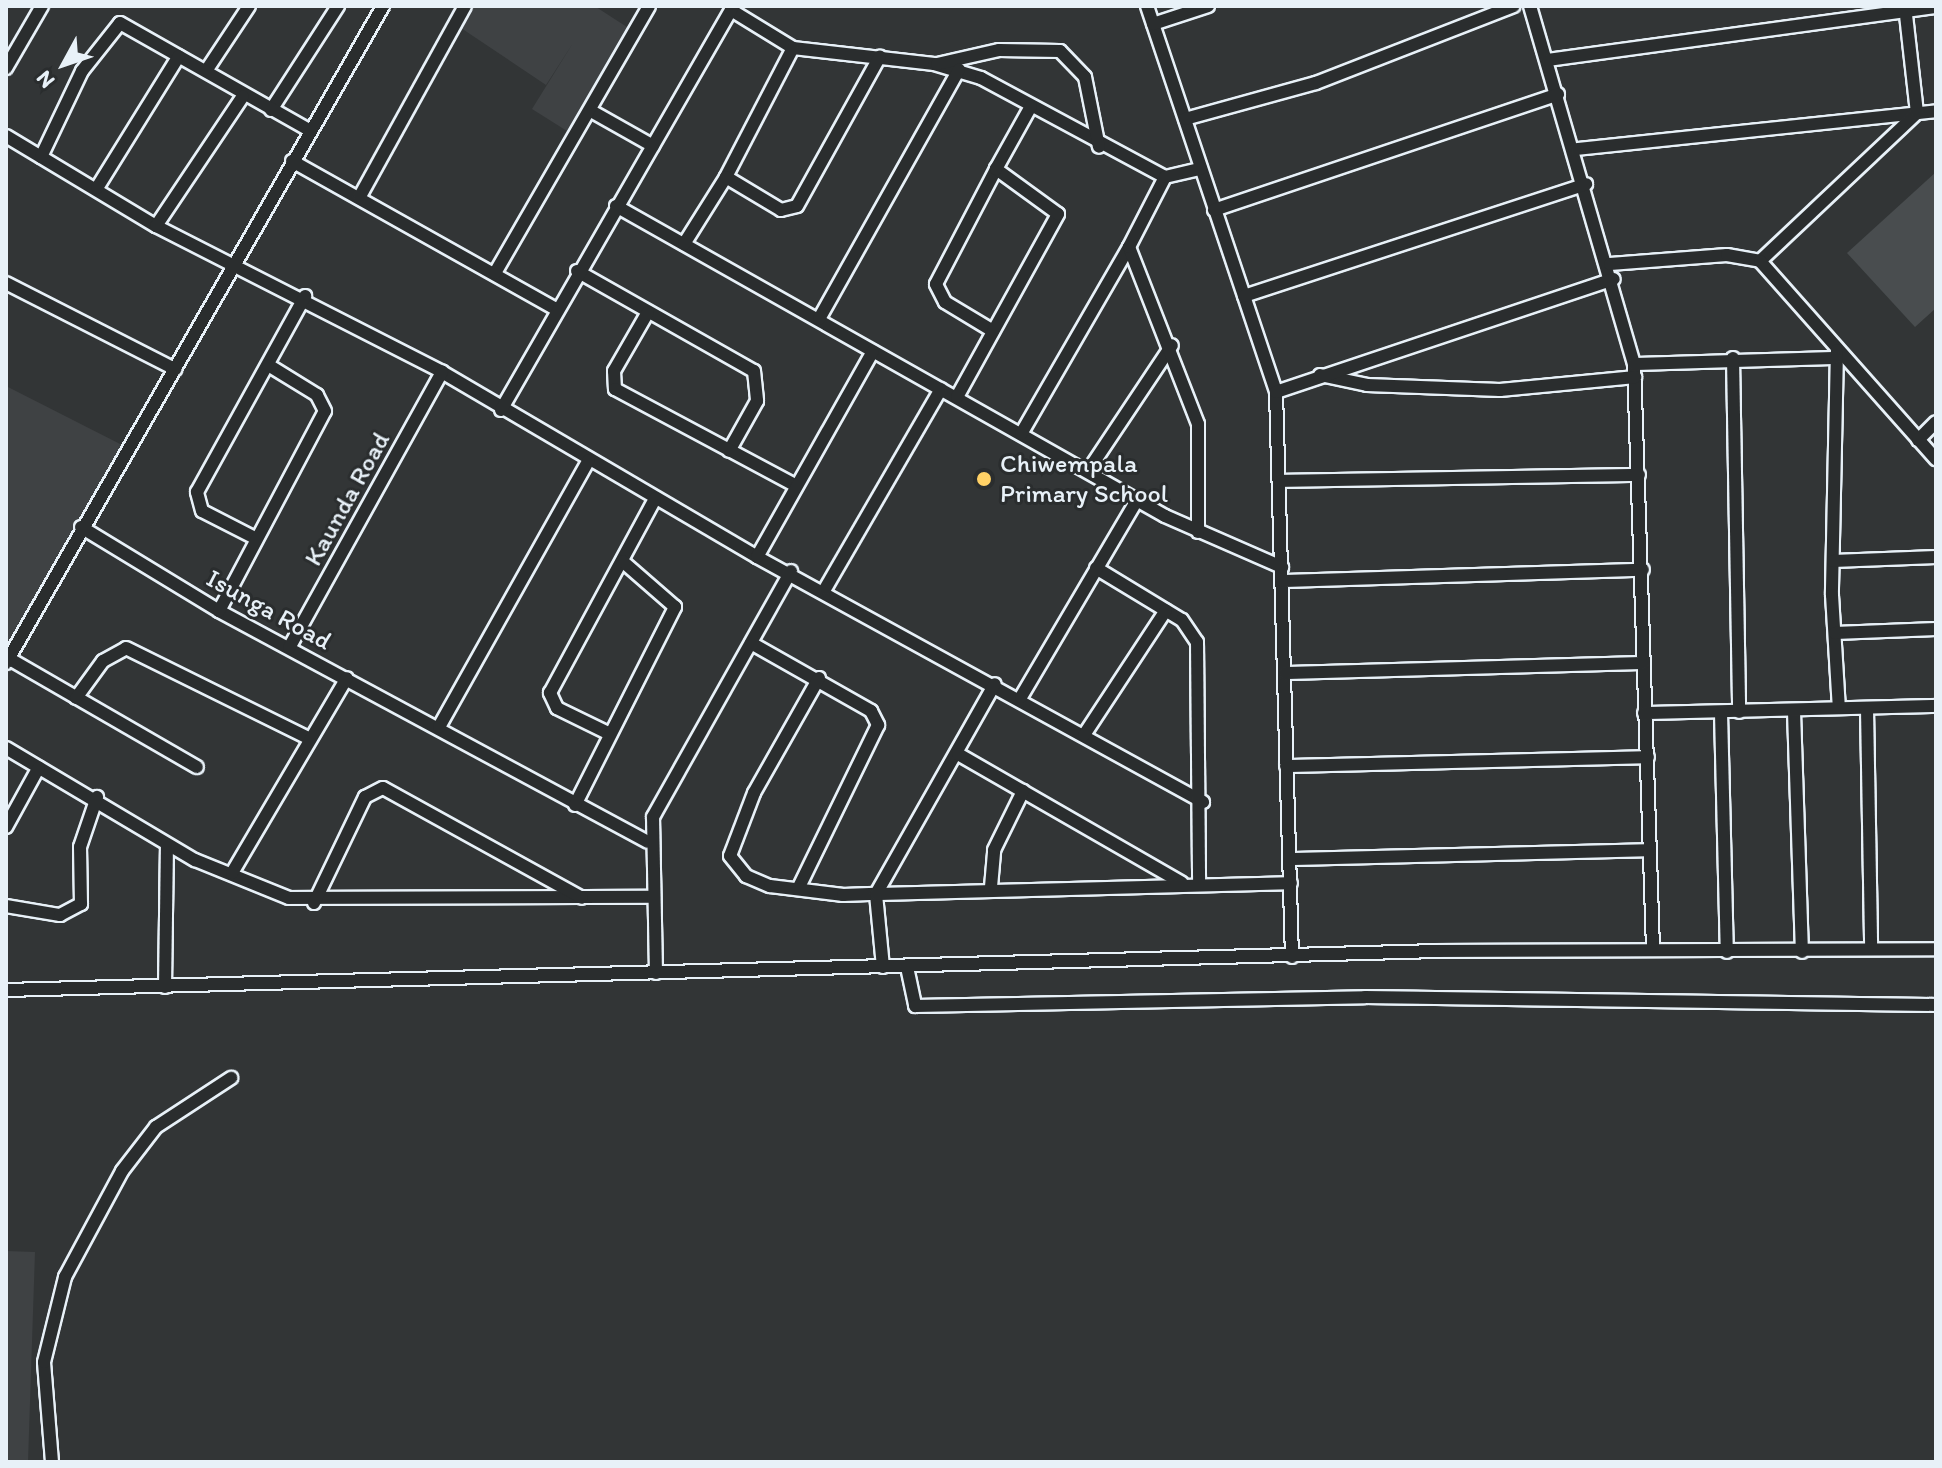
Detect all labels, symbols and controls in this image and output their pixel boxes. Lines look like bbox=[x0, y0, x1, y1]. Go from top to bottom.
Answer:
north arrow bbox=[24, 24, 104, 104]
text: N bbox=[30, 65, 60, 94]
street label: Kaunda Road bbox=[297, 427, 397, 571]
place label: Chiwempala Primary School bbox=[1000, 448, 1168, 510]
marker: Chiwempala Primary School bbox=[975, 470, 993, 488]
street label: Isunga Road bbox=[201, 563, 337, 657]

